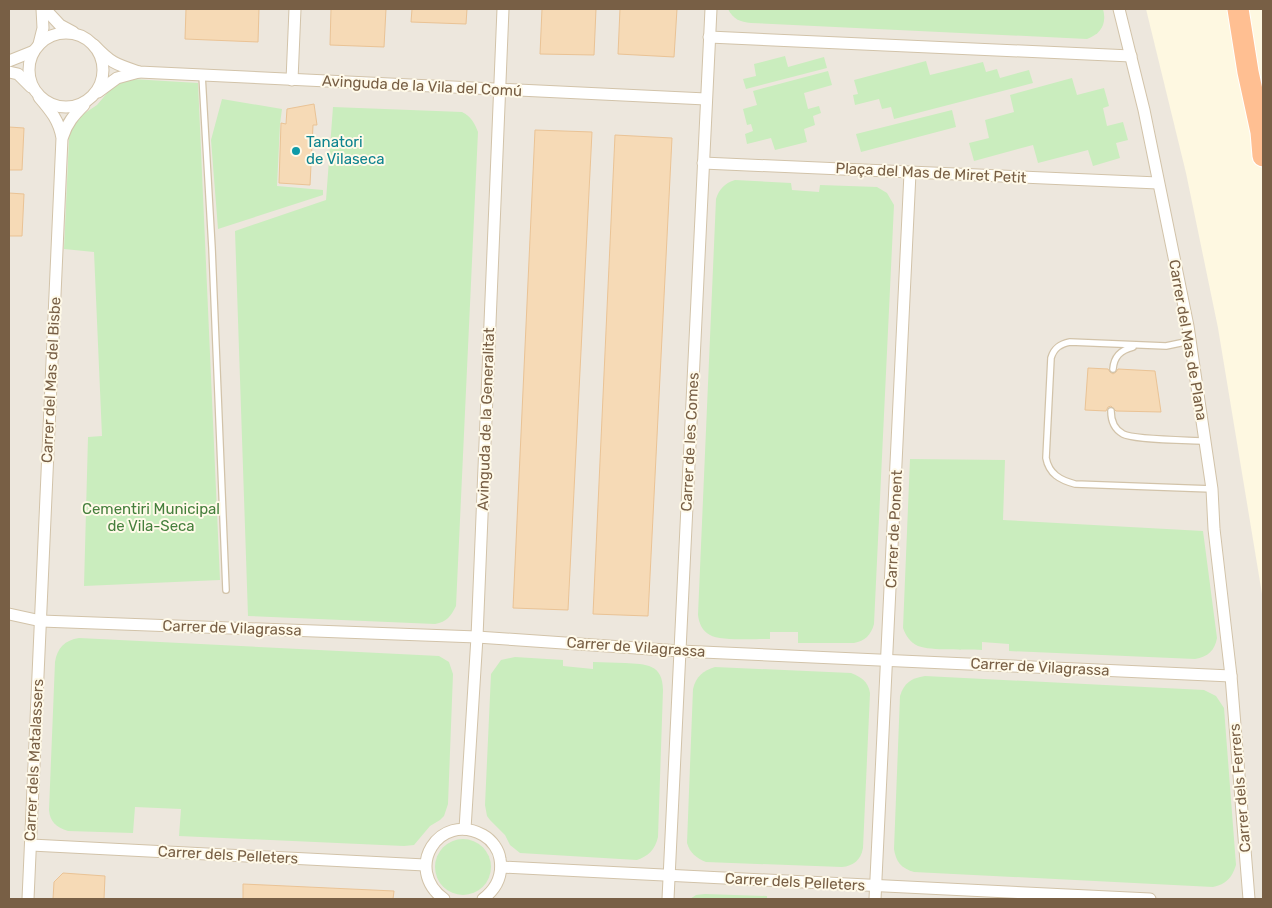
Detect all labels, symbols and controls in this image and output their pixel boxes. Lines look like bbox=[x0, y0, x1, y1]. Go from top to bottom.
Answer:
street label: Avinguda de la Vila del Comú bbox=[322, 72, 522, 100]
place label: Tanatori de Vilaseca bbox=[306, 133, 385, 168]
marker: Tanatori de Vilaseca bbox=[290, 145, 302, 157]
street label: Plaça del Mas de Miret Petit bbox=[835, 159, 1027, 187]
street label: Carrer del Mas de Plana bbox=[1165, 258, 1211, 422]
street label: Carrer del Mas del Bisbe bbox=[38, 296, 64, 464]
street label: Avinguda de la Generalitat bbox=[474, 327, 498, 511]
street label: Carrer de les Comes bbox=[677, 372, 703, 512]
street label: Carrer de Ponent bbox=[882, 469, 906, 589]
park label: Cementiri Municipal de Vila-Seca bbox=[82, 500, 220, 535]
street label: Carrer de Vilagrassa bbox=[162, 617, 302, 639]
street label: Carrer de Vilagrassa bbox=[566, 633, 706, 661]
street label: Carrer de Vilagrassa bbox=[970, 654, 1110, 680]
street label: Carrer dels Matalassers bbox=[21, 678, 47, 842]
street label: Carrer dels Ferrers bbox=[1225, 722, 1255, 853]
street label: Carrer dels Pelleters bbox=[157, 842, 299, 868]
street label: Carrer dels Pelleters bbox=[724, 869, 866, 895]

